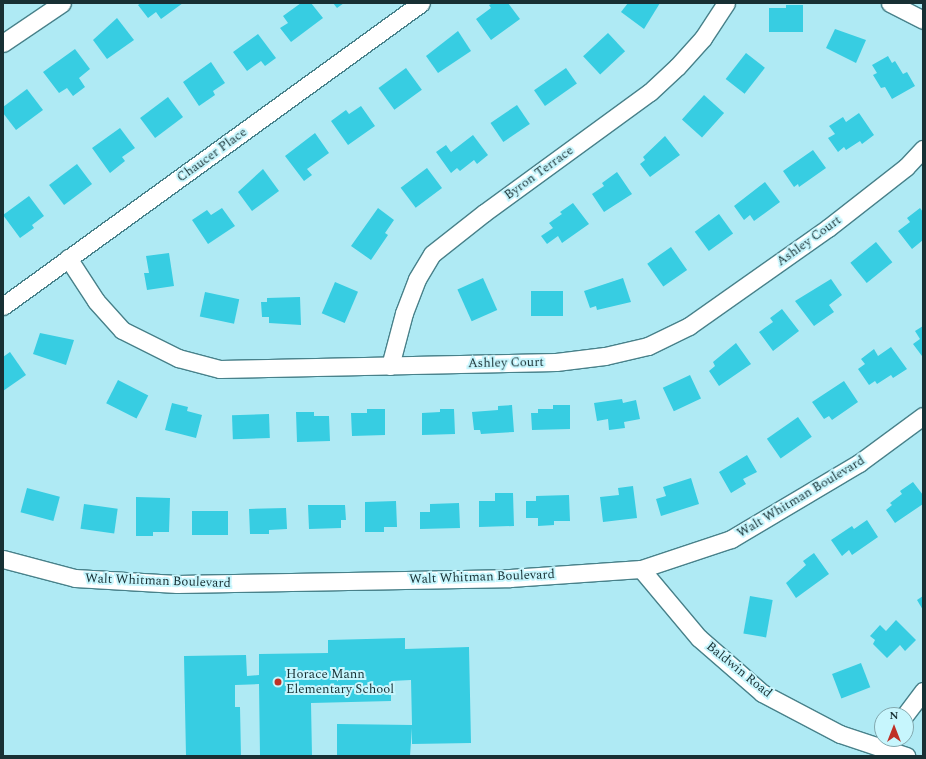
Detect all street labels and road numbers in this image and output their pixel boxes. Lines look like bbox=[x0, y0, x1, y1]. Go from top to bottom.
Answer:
street label: Chaucer Place bbox=[174, 124, 250, 186]
street label: Byron Terrace bbox=[501, 143, 577, 203]
street label: Ashley Court bbox=[774, 212, 844, 270]
street label: Ashley Court bbox=[468, 355, 544, 371]
street label: Walt Whitman Boulevard bbox=[734, 453, 868, 541]
street label: Walt Whitman Boulevard bbox=[409, 567, 555, 587]
street label: Walt Whitman Boulevard bbox=[85, 571, 231, 591]
street label: Baldwin Road bbox=[703, 639, 775, 701]

